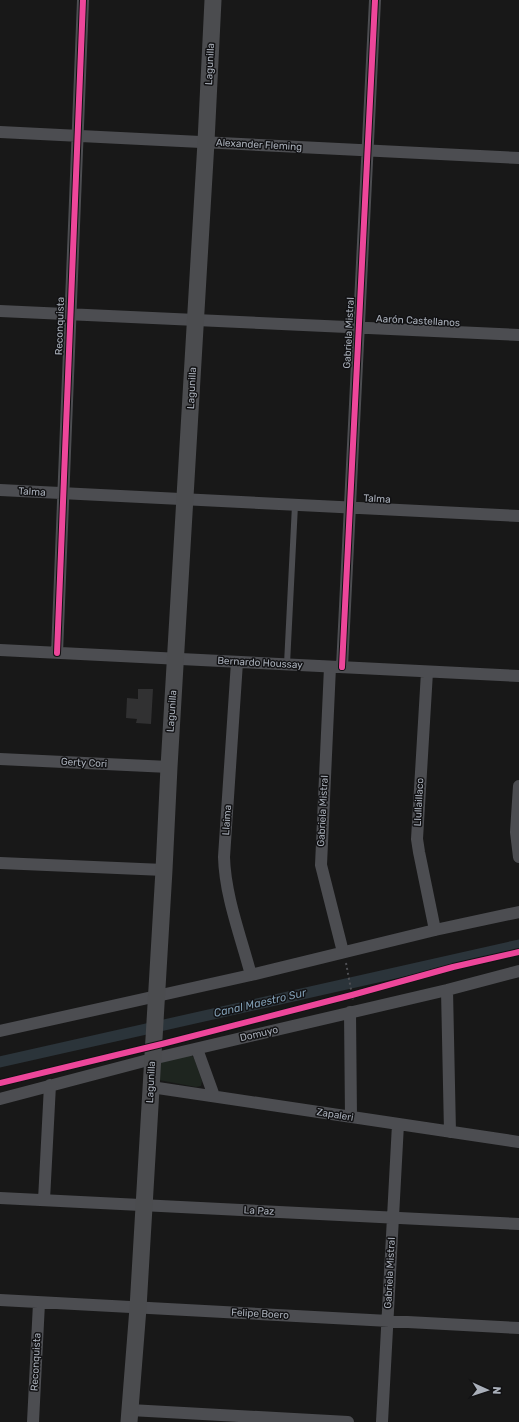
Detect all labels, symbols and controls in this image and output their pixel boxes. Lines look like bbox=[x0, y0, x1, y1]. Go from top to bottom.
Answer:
street label: Lagunilla bbox=[203, 43, 217, 85]
street label: Alexander Fleming bbox=[216, 137, 302, 153]
street label: Reconquista bbox=[53, 297, 67, 355]
street label: Gabriela Mistral bbox=[341, 297, 357, 369]
street label: Aarón Castellanos bbox=[376, 313, 460, 329]
street label: Lagunilla bbox=[185, 367, 199, 409]
street label: Talma bbox=[18, 485, 46, 499]
street label: Talma bbox=[363, 492, 391, 506]
street label: Bernardo Houssay bbox=[217, 655, 303, 671]
street label: Lagunilla bbox=[165, 690, 179, 732]
street label: Gerty Cori bbox=[60, 756, 108, 770]
street label: Gabriela Mistral bbox=[315, 775, 331, 847]
street label: Llullaillaco bbox=[412, 777, 426, 827]
street label: Llaima bbox=[220, 804, 234, 836]
water label: Canal Maestro Sur bbox=[213, 986, 308, 1020]
street label: Domuyo bbox=[239, 1024, 279, 1044]
street label: Lagunilla bbox=[144, 1061, 158, 1103]
street label: Zapaleri bbox=[316, 1106, 354, 1124]
street label: La Paz bbox=[243, 1204, 275, 1218]
street label: Gabriela Mistral bbox=[382, 1237, 398, 1309]
street label: Felipe Boero bbox=[231, 1306, 289, 1322]
street label: Reconquista bbox=[28, 1333, 44, 1391]
north arrow bbox=[467, 1370, 507, 1410]
text: N bbox=[490, 1386, 503, 1395]

